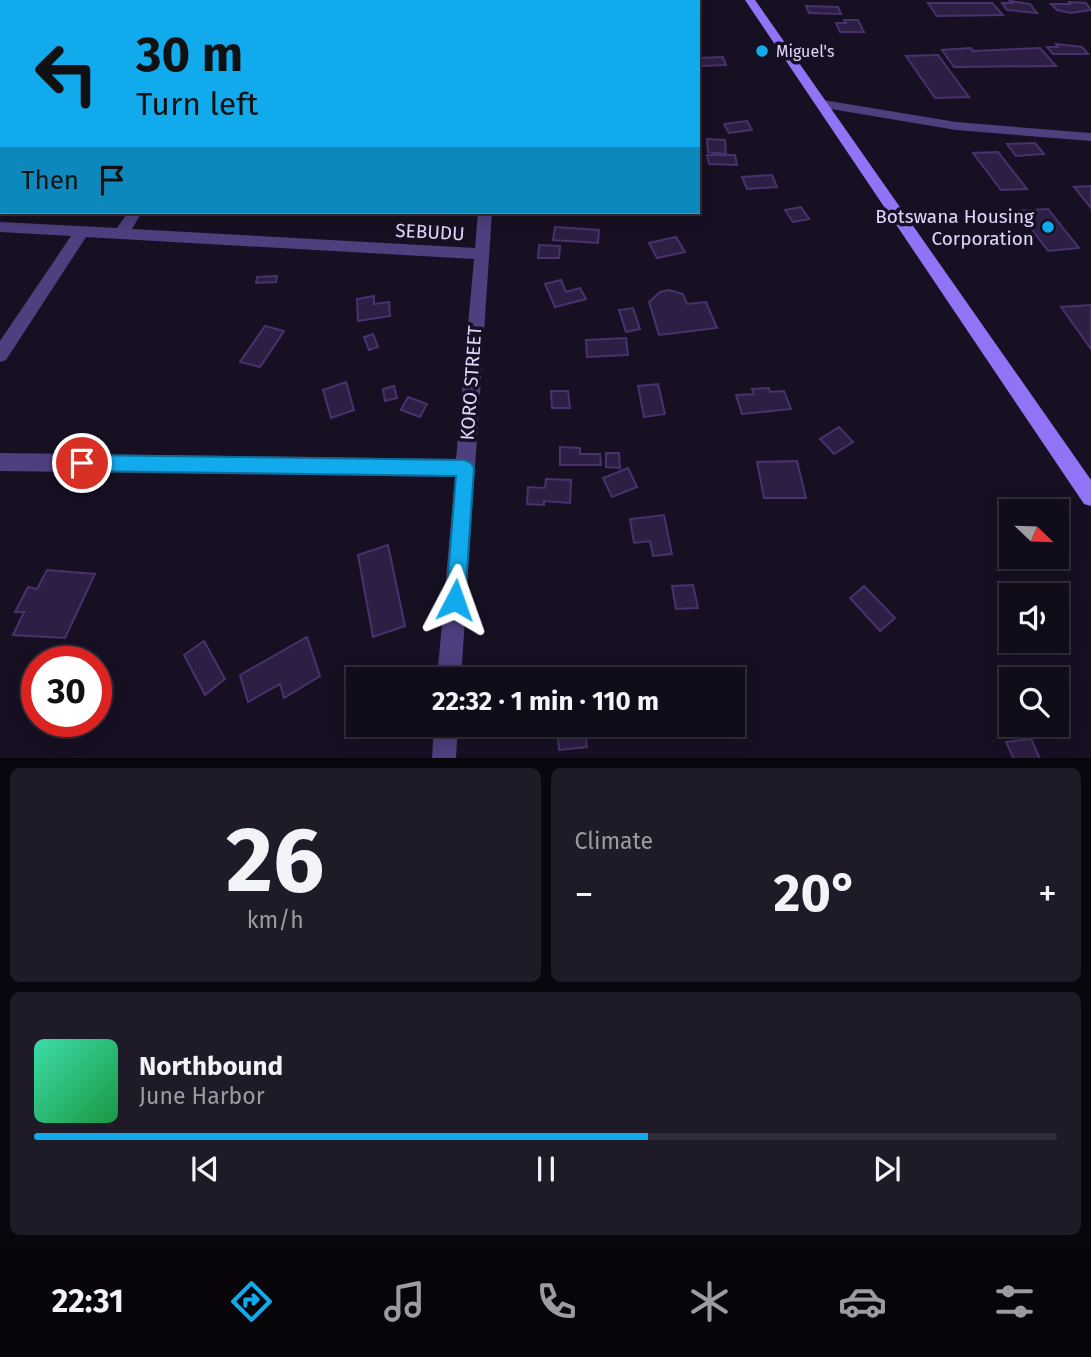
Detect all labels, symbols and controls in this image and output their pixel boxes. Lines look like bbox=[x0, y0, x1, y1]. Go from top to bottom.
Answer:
text: 30 m bbox=[136, 25, 243, 84]
icon: left bbox=[21, 28, 112, 119]
place label: Miguel's bbox=[776, 42, 834, 61]
marker: Miguel's bbox=[754, 43, 770, 59]
text: Turn left bbox=[136, 85, 258, 123]
icon: arrive bbox=[93, 161, 131, 199]
text: Then bbox=[21, 165, 79, 196]
place label: Botswana Housing Corporation bbox=[875, 205, 1034, 250]
street label: SEBUDU bbox=[395, 219, 465, 245]
marker: Botswana Housing Corporation bbox=[1040, 219, 1056, 235]
street label: KORO STREET bbox=[456, 325, 486, 441]
pin bbox=[52, 433, 112, 493]
icon: arrive bbox=[63, 444, 101, 482]
north arrow bbox=[999, 499, 1069, 569]
map controls bbox=[999, 499, 1069, 737]
position arrow bbox=[418, 563, 492, 637]
button: sound bbox=[999, 583, 1069, 653]
speed limit sign: 30 bbox=[21, 646, 112, 737]
button: search bbox=[999, 667, 1069, 737]
text: 22:32 · 1 min · 110 m bbox=[432, 686, 659, 717]
text: 26 bbox=[226, 806, 324, 915]
text: Climate bbox=[575, 827, 653, 855]
text: 20° bbox=[774, 862, 858, 925]
text: − bbox=[575, 871, 594, 917]
text: + bbox=[1038, 871, 1057, 917]
text: km/h bbox=[247, 906, 304, 934]
text: Northbound bbox=[139, 1051, 283, 1082]
text: June Harbor bbox=[139, 1082, 265, 1110]
icon: previous bbox=[186, 1150, 224, 1188]
icon: pause bbox=[527, 1150, 565, 1188]
icon: next bbox=[868, 1150, 906, 1188]
icon: directions bbox=[227, 1277, 276, 1326]
icon: music bbox=[380, 1277, 429, 1326]
icon: phone bbox=[532, 1277, 581, 1326]
icon: climate bbox=[685, 1277, 734, 1326]
icon: car bbox=[838, 1277, 887, 1326]
icon: filters bbox=[990, 1277, 1039, 1326]
text: 22:31 bbox=[52, 1282, 124, 1320]

